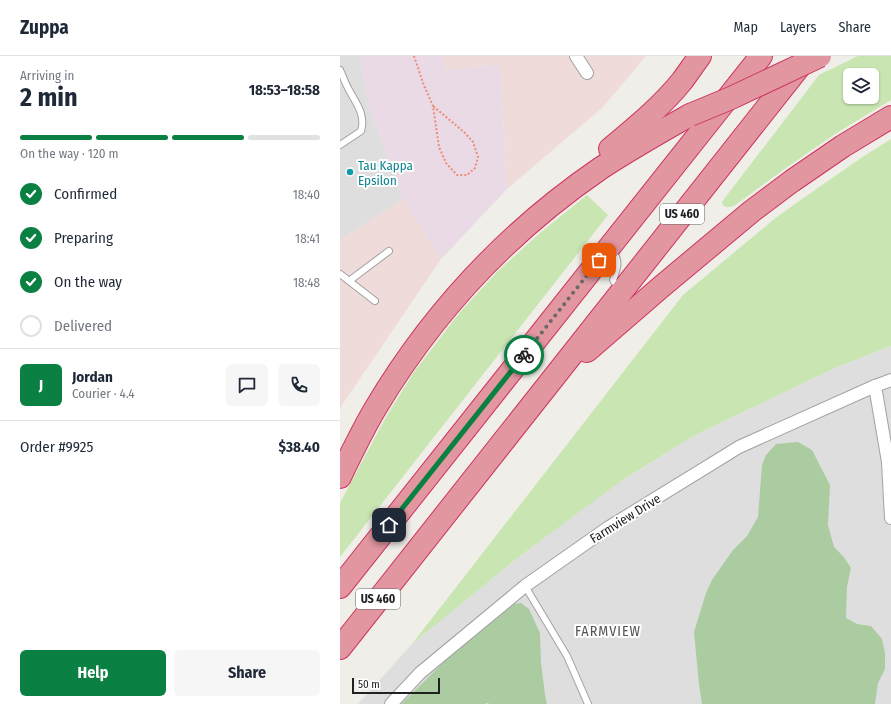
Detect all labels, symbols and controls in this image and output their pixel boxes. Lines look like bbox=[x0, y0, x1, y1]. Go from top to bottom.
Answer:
text: Zuppa bbox=[20, 16, 69, 39]
text: Map bbox=[734, 19, 758, 36]
text: Layers bbox=[780, 19, 816, 36]
text: Share bbox=[838, 19, 871, 36]
text: Arriving in bbox=[20, 68, 74, 83]
map controls bbox=[843, 68, 879, 104]
button: layers bbox=[843, 68, 879, 104]
text: 18:53–18:58 bbox=[249, 81, 320, 99]
text: 2 min bbox=[20, 82, 78, 113]
text: On the way · 120 m bbox=[20, 146, 118, 161]
place label: Tau Kappa Epsilon bbox=[358, 158, 413, 188]
marker: Tau Kappa Epsilon bbox=[345, 167, 355, 177]
icon: check bbox=[20, 183, 42, 205]
text: Confirmed bbox=[54, 185, 117, 203]
text: 18:40 bbox=[293, 187, 320, 202]
road number: US 460 bbox=[660, 204, 704, 224]
icon: check bbox=[20, 227, 42, 249]
text: Preparing bbox=[54, 229, 113, 247]
text: 18:41 bbox=[295, 231, 320, 246]
pin bbox=[582, 243, 616, 277]
icon: bag bbox=[588, 249, 610, 271]
icon: check bbox=[20, 271, 42, 293]
text: On the way bbox=[54, 273, 122, 291]
text: 18:48 bbox=[293, 275, 320, 290]
text: Delivered bbox=[54, 317, 112, 335]
courier bbox=[504, 335, 544, 375]
icon: bike bbox=[513, 344, 535, 366]
button: chat bbox=[226, 364, 268, 406]
button: phone bbox=[278, 364, 320, 406]
text: Jordan bbox=[72, 368, 113, 386]
text: J bbox=[39, 376, 43, 394]
text: Courier · 4.4 bbox=[72, 386, 135, 401]
text: Order #9925 bbox=[20, 438, 93, 456]
text: $38.40 bbox=[279, 438, 320, 456]
street label: Farmview Drive bbox=[587, 491, 663, 546]
pin bbox=[372, 508, 406, 542]
icon: home bbox=[378, 514, 400, 536]
road number: US 460 bbox=[356, 589, 400, 609]
district label: FARMVIEW bbox=[575, 623, 641, 640]
button: Help bbox=[20, 650, 166, 696]
button: Share bbox=[174, 650, 320, 696]
scale bar bbox=[352, 676, 440, 695]
text: 50 m bbox=[358, 678, 380, 691]

